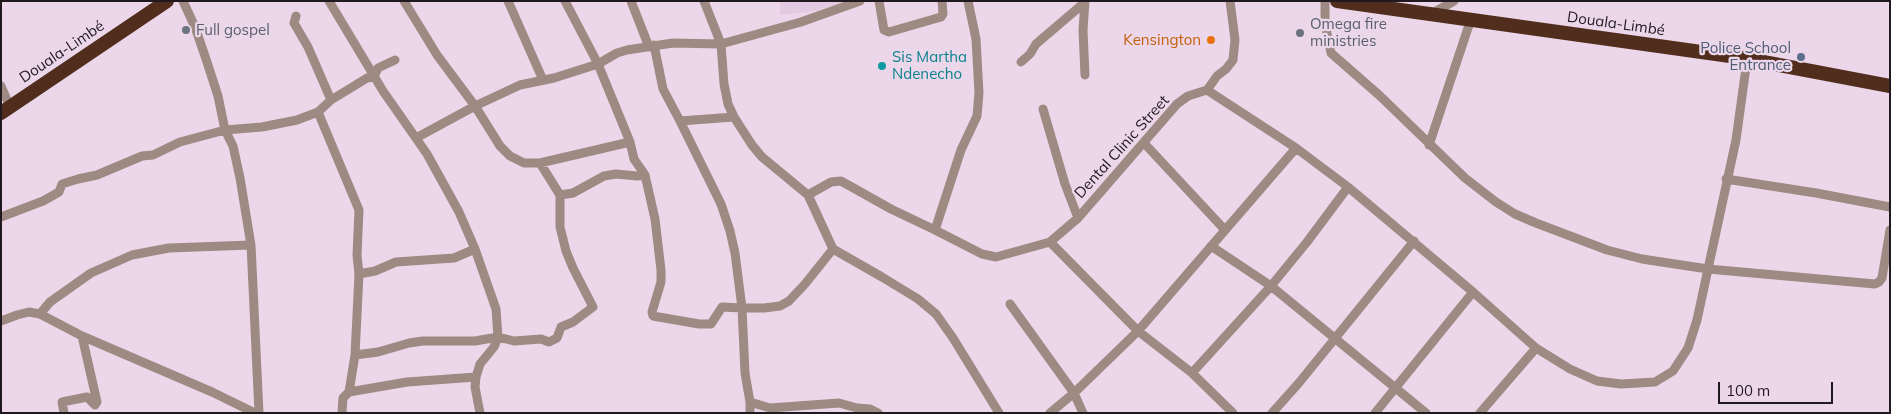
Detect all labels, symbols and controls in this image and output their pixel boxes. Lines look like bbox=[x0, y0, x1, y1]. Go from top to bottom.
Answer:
street label: Douala-Limbé bbox=[1566, 8, 1666, 40]
place label: Omega fire ministries bbox=[1310, 15, 1387, 50]
street label: Douala-Limbé bbox=[16, 17, 108, 87]
place label: Full gospel bbox=[196, 21, 270, 39]
marker: Full gospel bbox=[180, 24, 192, 36]
marker: Omega fire ministries bbox=[1294, 27, 1306, 39]
place label: Kensington bbox=[1123, 31, 1201, 49]
marker: Kensington bbox=[1205, 34, 1217, 46]
place label: Police School Entrance bbox=[1700, 39, 1791, 74]
place label: Sis Martha Ndenecho bbox=[892, 48, 967, 83]
marker: Police School Entrance bbox=[1795, 51, 1807, 63]
marker: Sis Martha Ndenecho bbox=[876, 60, 888, 72]
street label: Dental Clinic Street bbox=[1071, 92, 1173, 202]
scale bar bbox=[1721, 372, 1836, 404]
text: 100 m bbox=[1726, 381, 1770, 400]

